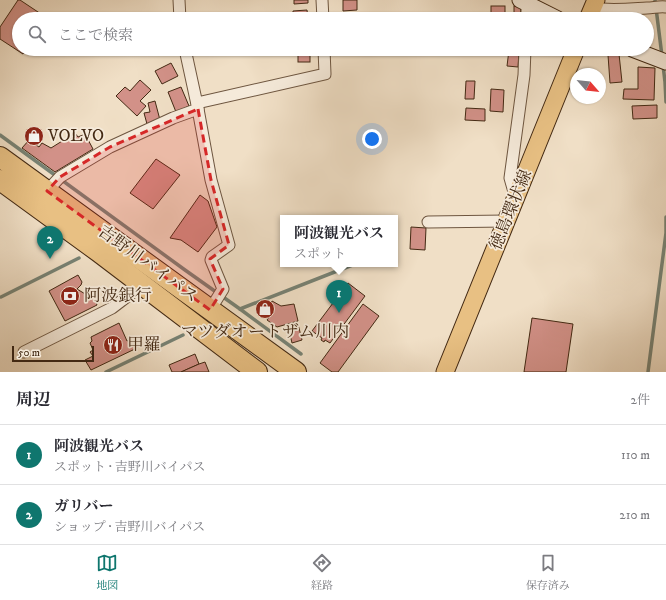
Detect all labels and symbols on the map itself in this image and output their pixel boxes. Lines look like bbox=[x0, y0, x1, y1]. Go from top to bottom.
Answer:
north arrow bbox=[570, 68, 606, 104]
shop icon: VOLVO bbox=[23, 125, 45, 147]
place label: VOLVO bbox=[47, 125, 104, 147]
your location bbox=[362, 129, 382, 149]
street label: 徳島環状線 bbox=[485, 166, 537, 254]
street label: 吉野川バイパス bbox=[94, 220, 202, 308]
pin: 2 bbox=[37, 226, 63, 259]
pin: 1 bbox=[326, 280, 352, 313]
bank icon: 阿波銀行 bbox=[59, 285, 81, 307]
place label: 阿波銀行 bbox=[84, 285, 152, 307]
shop icon: マツダオートザム川内 bbox=[254, 298, 276, 320]
place label: マツダオートザム川内 bbox=[181, 321, 349, 343]
restaurant icon: 甲羅 bbox=[102, 334, 124, 356]
place label: 甲羅 bbox=[127, 334, 161, 356]
scale bar bbox=[12, 344, 94, 363]

